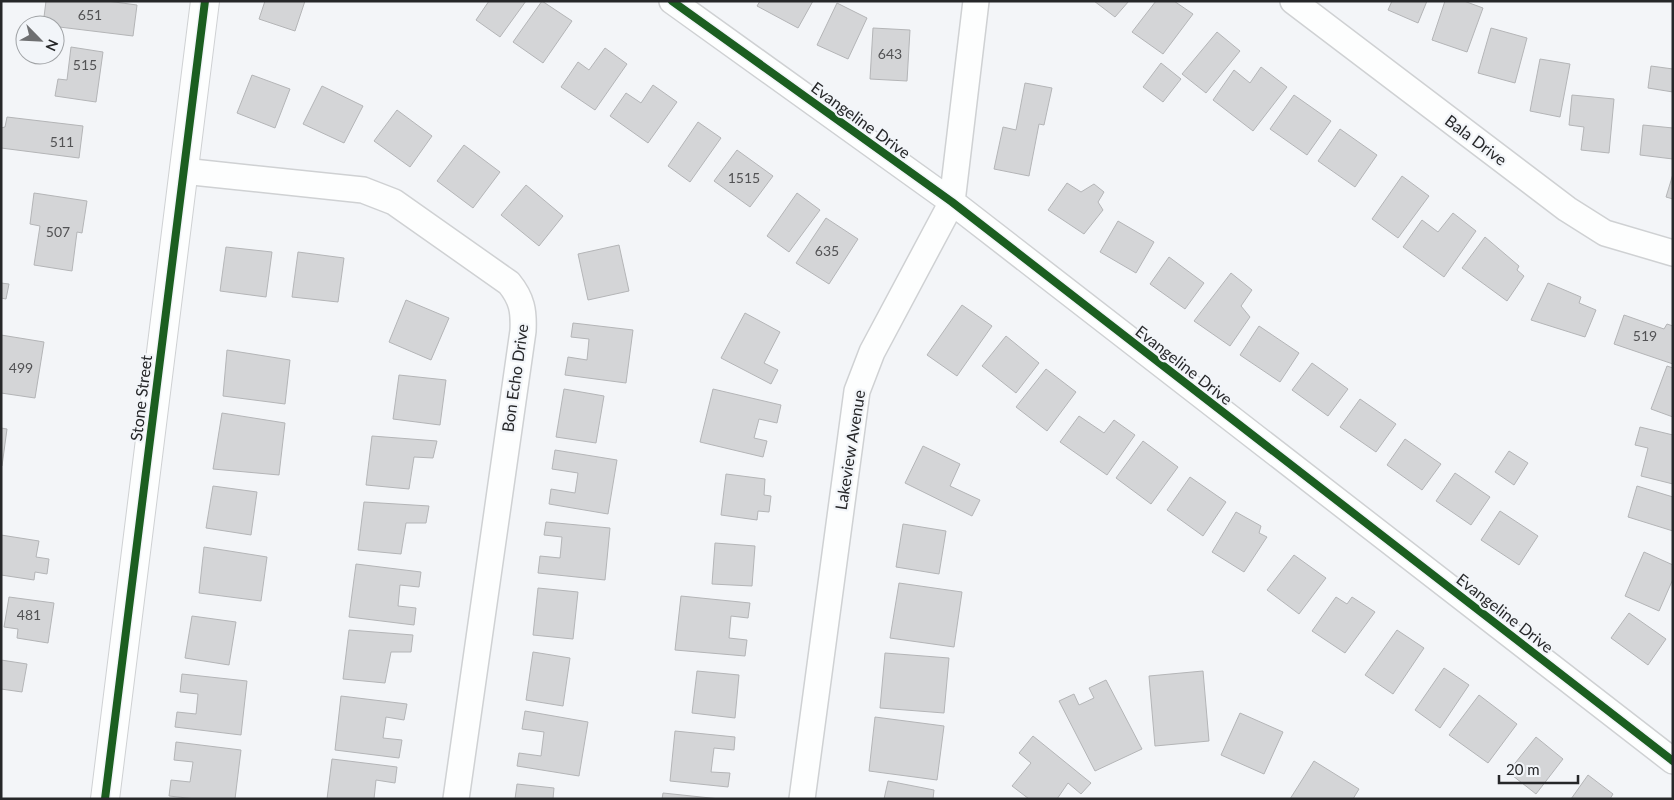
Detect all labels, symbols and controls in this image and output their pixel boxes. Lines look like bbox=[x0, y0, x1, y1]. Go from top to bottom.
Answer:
house number: 651 bbox=[78, 6, 102, 23]
north arrow bbox=[15, 15, 65, 65]
text: N bbox=[42, 37, 62, 54]
house number: 643 bbox=[878, 45, 902, 62]
house number: 515 bbox=[73, 56, 97, 73]
street label: Evangeline Drive bbox=[808, 77, 914, 162]
street label: Bala Drive bbox=[1442, 110, 1511, 169]
house number: 511 bbox=[50, 133, 74, 150]
house number: 1515 bbox=[728, 169, 760, 186]
house number: 507 bbox=[46, 223, 70, 240]
house number: 635 bbox=[815, 242, 839, 259]
street label: Evangeline Drive bbox=[1132, 321, 1237, 408]
street label: Bon Echo Drive bbox=[498, 323, 532, 433]
house number: 519 bbox=[1633, 327, 1657, 344]
street label: Stone Street bbox=[126, 353, 155, 442]
house number: 499 bbox=[9, 359, 33, 376]
street label: Lakeview Avenue bbox=[831, 389, 868, 511]
street label: Evangeline Drive bbox=[1453, 569, 1558, 656]
house number: 481 bbox=[17, 606, 41, 623]
scale bar bbox=[1499, 752, 1578, 784]
text: 20 m bbox=[1506, 760, 1540, 778]

